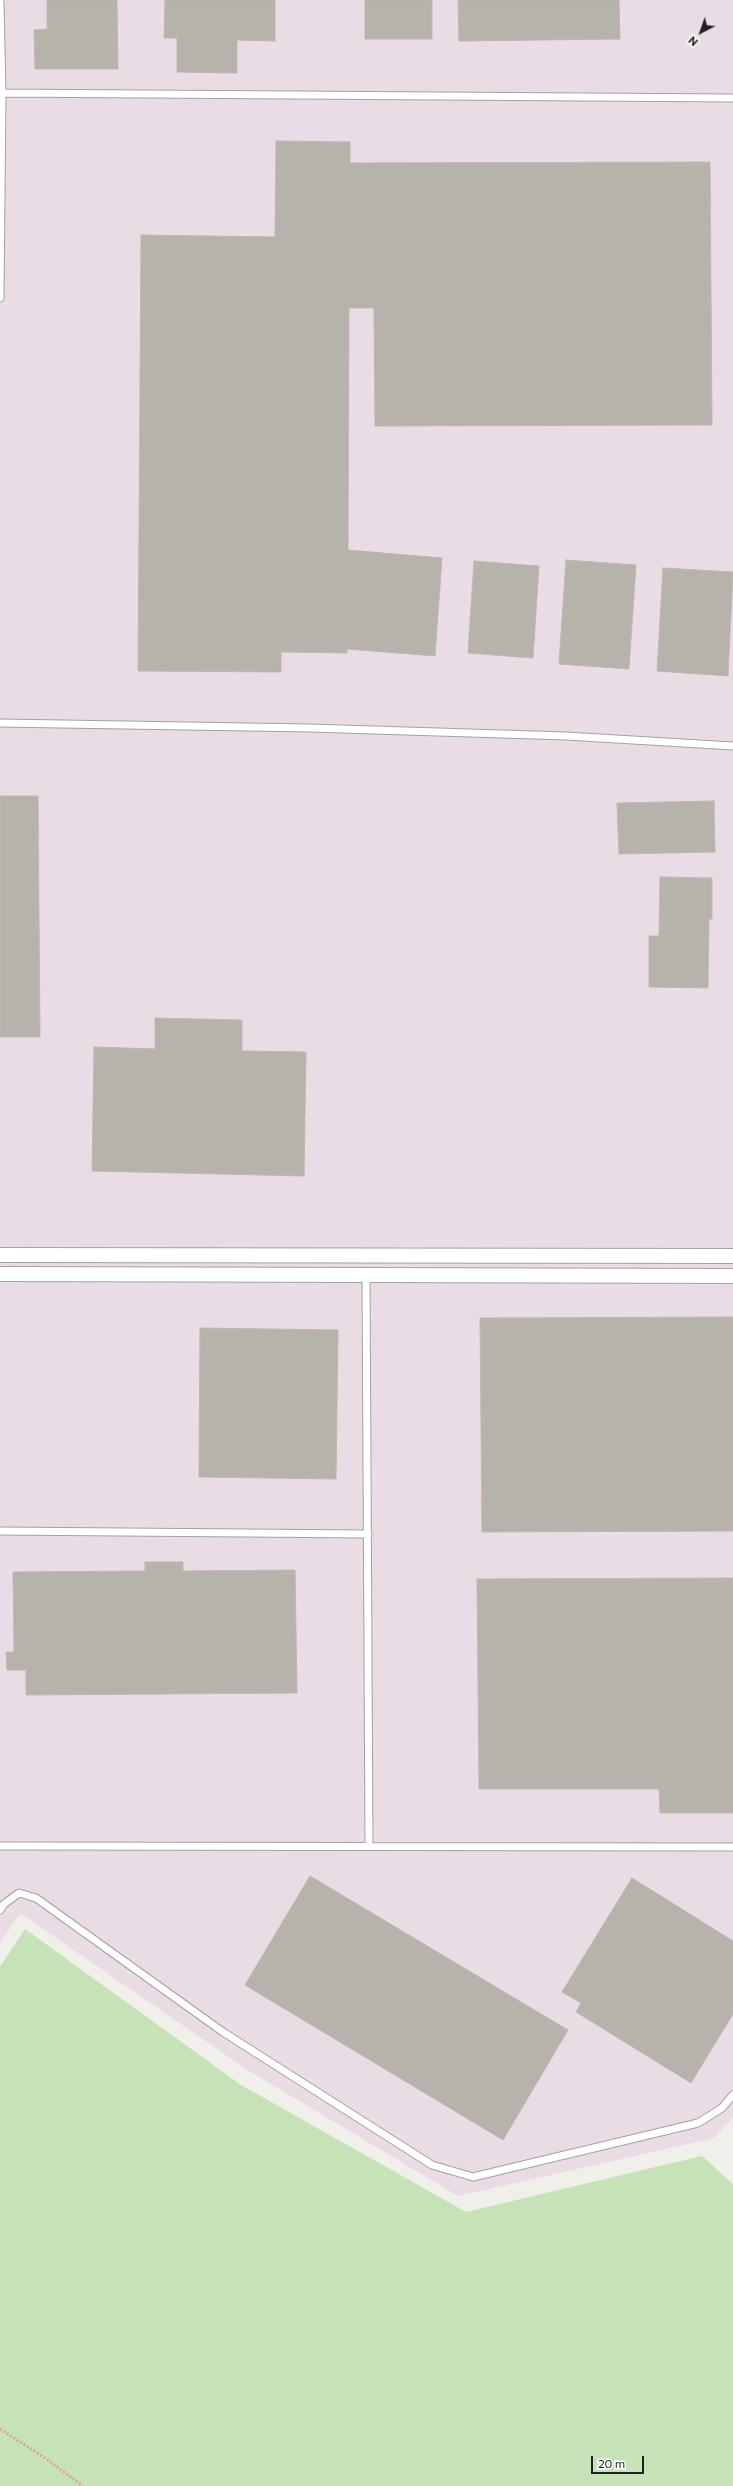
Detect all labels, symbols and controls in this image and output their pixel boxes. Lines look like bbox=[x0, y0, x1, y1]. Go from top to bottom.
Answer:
north arrow bbox=[681, 12, 721, 52]
text: N bbox=[685, 34, 700, 49]
scale bar bbox=[593, 2448, 646, 2474]
text: 20 m bbox=[598, 2456, 625, 2470]

